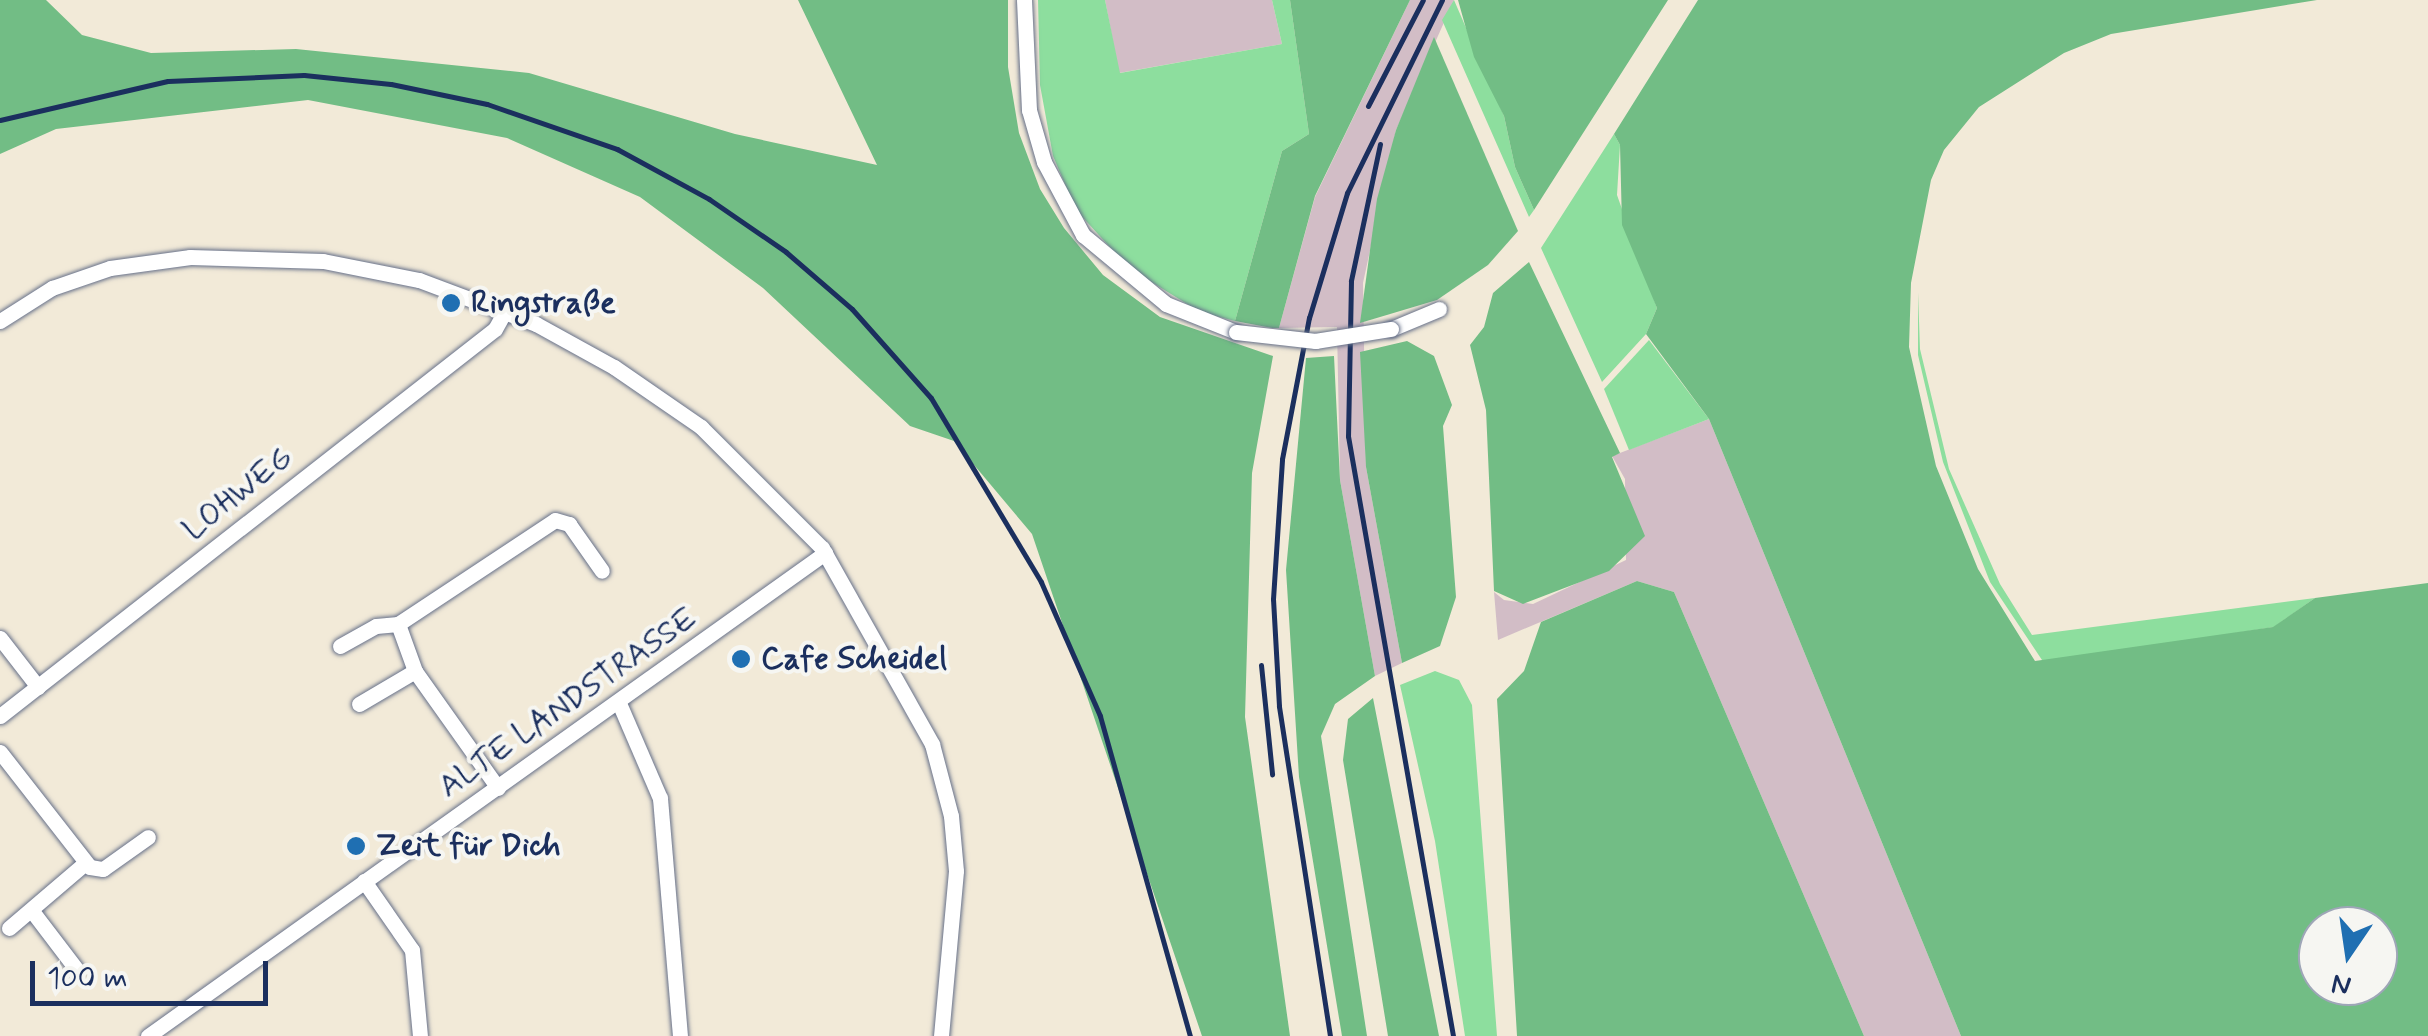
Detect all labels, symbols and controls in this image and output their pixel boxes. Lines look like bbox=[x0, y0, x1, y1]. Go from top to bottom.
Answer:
place label: Ringstraße bbox=[471, 284, 616, 322]
marker: Ringstraße bbox=[440, 292, 462, 314]
street label: LOHWEG bbox=[176, 438, 300, 550]
street label: ALTE LANDSTRASSE bbox=[428, 597, 708, 809]
place label: Cafe Scheidel bbox=[761, 640, 947, 678]
marker: Cafe Scheidel bbox=[730, 648, 752, 670]
place label: Zeit für Dich bbox=[376, 827, 562, 865]
marker: Zeit für Dich bbox=[345, 835, 367, 857]
north arrow bbox=[2298, 906, 2398, 1006]
scale bar bbox=[35, 941, 272, 1003]
text: 100 m bbox=[47, 959, 128, 998]
text: N bbox=[2328, 964, 2355, 1004]

